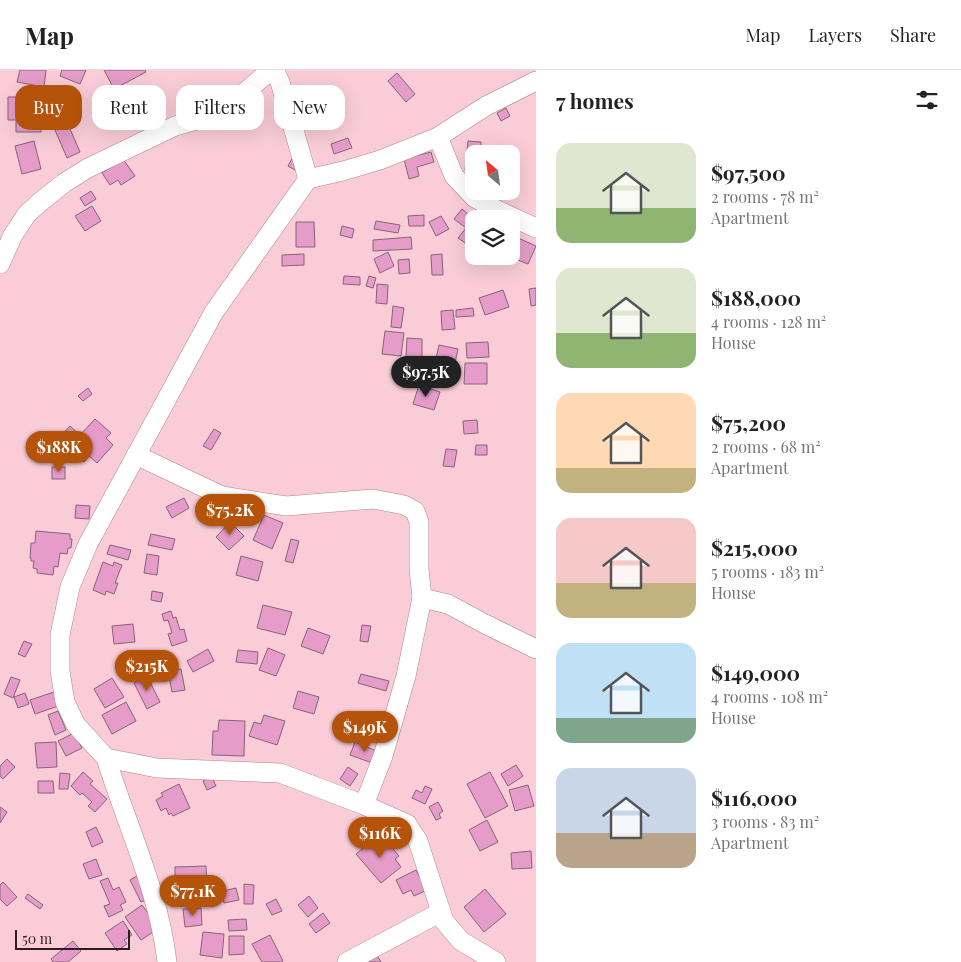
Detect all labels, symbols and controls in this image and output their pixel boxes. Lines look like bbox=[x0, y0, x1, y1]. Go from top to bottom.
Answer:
text: Map bbox=[25, 19, 74, 51]
text: Map bbox=[745, 23, 780, 47]
text: Layers bbox=[808, 23, 862, 47]
text: Share bbox=[890, 23, 936, 47]
chip: Buy bbox=[15, 85, 82, 130]
chip: Rent bbox=[92, 85, 166, 130]
chip: Filters bbox=[176, 85, 264, 130]
chip: New bbox=[274, 85, 345, 130]
text: 7 homes bbox=[556, 86, 634, 114]
icon: filters bbox=[913, 86, 941, 114]
north arrow bbox=[465, 145, 520, 200]
map controls bbox=[465, 145, 520, 265]
text: $97,500 bbox=[711, 158, 786, 186]
icon: home bbox=[596, 163, 656, 223]
text: 2 rooms · 78 m² bbox=[711, 186, 819, 207]
text: Apartment bbox=[711, 207, 789, 228]
button: layers bbox=[465, 210, 520, 265]
text: $188,000 bbox=[711, 283, 801, 311]
icon: home bbox=[596, 288, 656, 348]
text: 4 rooms · 128 m² bbox=[711, 311, 826, 332]
text: House bbox=[711, 332, 756, 353]
pin: $97.5K bbox=[385, 356, 467, 398]
text: $97.5K bbox=[402, 361, 450, 382]
text: $75,200 bbox=[711, 408, 786, 436]
icon: home bbox=[596, 413, 656, 473]
pin: $188K bbox=[24, 430, 94, 473]
text: $188K bbox=[37, 436, 81, 457]
text: 2 rooms · 68 m² bbox=[711, 436, 821, 457]
text: Apartment bbox=[711, 457, 789, 478]
pin: $75.2K bbox=[189, 494, 271, 536]
text: $75.2K bbox=[206, 499, 254, 520]
text: $215,000 bbox=[711, 533, 798, 561]
icon: home bbox=[596, 538, 656, 598]
text: 5 rooms · 183 m² bbox=[711, 561, 824, 582]
text: House bbox=[711, 582, 756, 603]
pin: $215K bbox=[112, 650, 182, 692]
text: $215K bbox=[126, 655, 168, 676]
text: $149,000 bbox=[711, 658, 800, 686]
icon: home bbox=[596, 663, 656, 723]
text: 4 rooms · 108 m² bbox=[711, 686, 828, 707]
text: House bbox=[711, 707, 756, 728]
pin: $149K bbox=[330, 710, 400, 753]
text: $149K bbox=[343, 716, 387, 737]
text: $116,000 bbox=[711, 783, 797, 811]
icon: home bbox=[596, 788, 656, 848]
text: 3 rooms · 83 m² bbox=[711, 811, 819, 832]
pin: $116K bbox=[345, 816, 415, 859]
text: $116K bbox=[359, 822, 401, 843]
text: Apartment bbox=[711, 832, 789, 853]
pin: $77.1K bbox=[152, 874, 234, 917]
text: $77.1K bbox=[170, 880, 216, 901]
scale bar bbox=[15, 927, 130, 950]
text: 50 m bbox=[22, 929, 52, 948]

